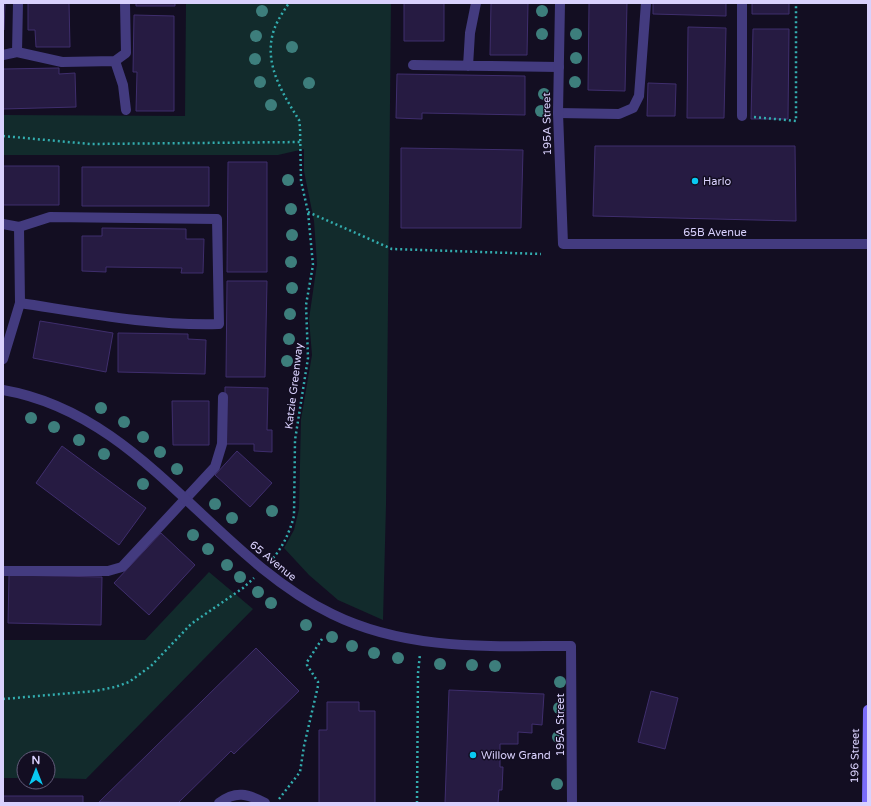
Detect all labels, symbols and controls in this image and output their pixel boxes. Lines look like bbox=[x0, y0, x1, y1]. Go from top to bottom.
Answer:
street label: 195A Street bbox=[540, 92, 554, 156]
place label: Harlo bbox=[703, 175, 731, 188]
marker: Harlo bbox=[690, 176, 700, 186]
street label: 65B Avenue bbox=[683, 226, 747, 239]
street label: Katzie Greenway bbox=[282, 342, 306, 430]
street label: 65 Avenue bbox=[247, 538, 299, 584]
street label: 195A Street bbox=[554, 693, 567, 757]
street label: 196 Street bbox=[848, 728, 862, 784]
place label: Willow Grand bbox=[481, 749, 551, 762]
north arrow bbox=[16, 750, 56, 790]
marker: Willow Grand bbox=[468, 750, 478, 760]
text: N bbox=[32, 754, 40, 767]

